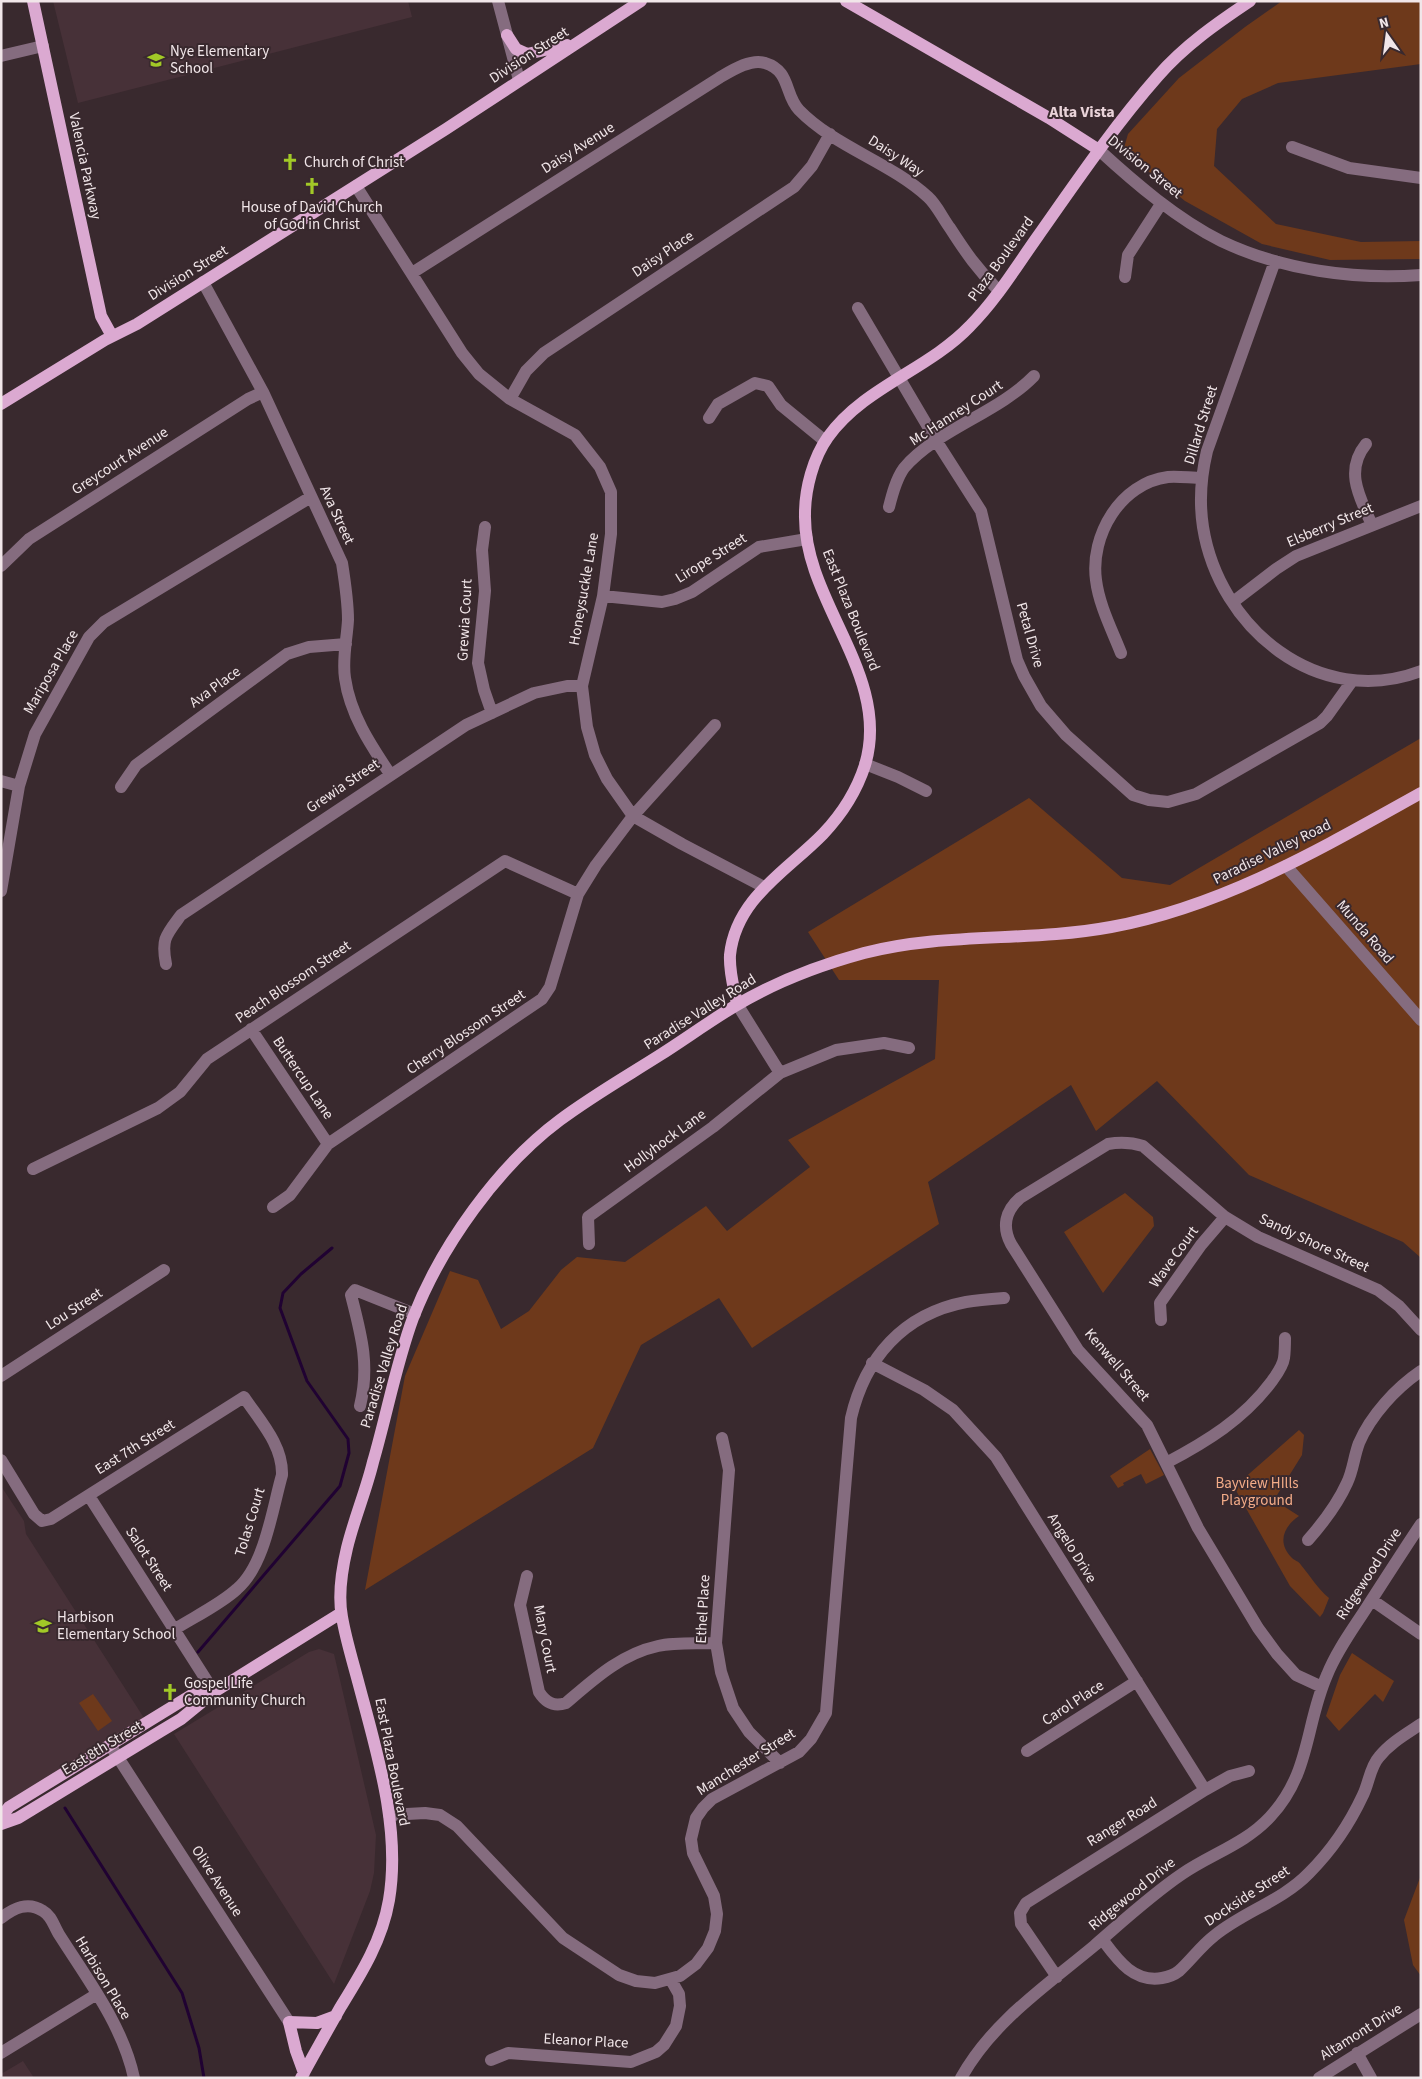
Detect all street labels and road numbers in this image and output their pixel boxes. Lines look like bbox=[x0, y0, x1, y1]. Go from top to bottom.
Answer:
street label: Division Street bbox=[485, 22, 573, 88]
street label: Valencia Parkway bbox=[63, 111, 107, 221]
street label: Daisy Avenue bbox=[537, 117, 619, 179]
street label: Daisy Way bbox=[864, 130, 928, 182]
street label: Division Street bbox=[1103, 130, 1187, 204]
street label: Plaza Boulevard bbox=[963, 212, 1039, 306]
street label: Daisy Place bbox=[628, 226, 698, 282]
street label: Division Street bbox=[144, 240, 232, 306]
street label: Mc Hanney Court bbox=[905, 375, 1007, 451]
street label: Dillard Street bbox=[1179, 383, 1223, 467]
street label: Greycourt Avenue bbox=[68, 422, 172, 500]
street label: Ava Street bbox=[314, 482, 360, 548]
street label: Elsberry Street bbox=[1283, 497, 1377, 553]
street label: Lirope Street bbox=[671, 528, 751, 588]
street label: Honeysuckle Lane bbox=[564, 531, 604, 647]
street label: East Plaza Boulevard bbox=[817, 546, 885, 674]
street label: Grewia Court bbox=[452, 579, 478, 661]
street label: Petal Drive bbox=[1011, 600, 1049, 670]
street label: Mariposa Place bbox=[18, 626, 84, 718]
street label: Ava Place bbox=[185, 661, 245, 713]
street label: Grewia Street bbox=[302, 754, 384, 818]
street label: Paradise Valley Road bbox=[1209, 814, 1335, 890]
street label: Munda Road bbox=[1331, 896, 1399, 968]
street label: Peach Blossom Street bbox=[231, 935, 355, 1029]
street label: Paradise Valley Road bbox=[640, 969, 760, 1055]
street label: Cherry Blossom Street bbox=[402, 984, 530, 1080]
street label: Buttercup Lane bbox=[267, 1032, 339, 1124]
street label: Hollyhock Lane bbox=[620, 1104, 710, 1178]
street label: Sandy Shore Street bbox=[1255, 1208, 1373, 1278]
street label: Wave Court bbox=[1144, 1222, 1204, 1292]
street label: Lou Street bbox=[41, 1283, 107, 1335]
street label: Paradise Valley Road bbox=[355, 1301, 413, 1431]
street label: Kenwell Street bbox=[1079, 1324, 1155, 1406]
street label: East 7th Street bbox=[91, 1414, 179, 1480]
street label: Tolas Court bbox=[230, 1485, 270, 1559]
street label: Angelo Drive bbox=[1042, 1509, 1102, 1587]
street label: Salot Street bbox=[120, 1523, 178, 1595]
street label: Ridgewood Drive bbox=[1331, 1524, 1407, 1624]
street label: Ethel Place bbox=[691, 1574, 715, 1644]
street label: Mary Court bbox=[528, 1603, 562, 1675]
street label: Carol Place bbox=[1038, 1675, 1108, 1731]
street label: East Plaza Boulevard bbox=[369, 1696, 415, 1828]
street label: East 8th Street bbox=[58, 1716, 146, 1780]
street label: Manchester Street bbox=[692, 1723, 800, 1801]
street label: Ranger Road bbox=[1083, 1792, 1161, 1852]
street label: Olive Avenue bbox=[186, 1841, 248, 1921]
street label: Ridgewood Drive bbox=[1084, 1852, 1180, 1936]
street label: Dockside Street bbox=[1200, 1861, 1294, 1931]
street label: Harbison Place bbox=[70, 1932, 136, 2024]
street label: Altamont Drive bbox=[1316, 1998, 1406, 2066]
street label: Eleanor Place bbox=[543, 2028, 629, 2054]

